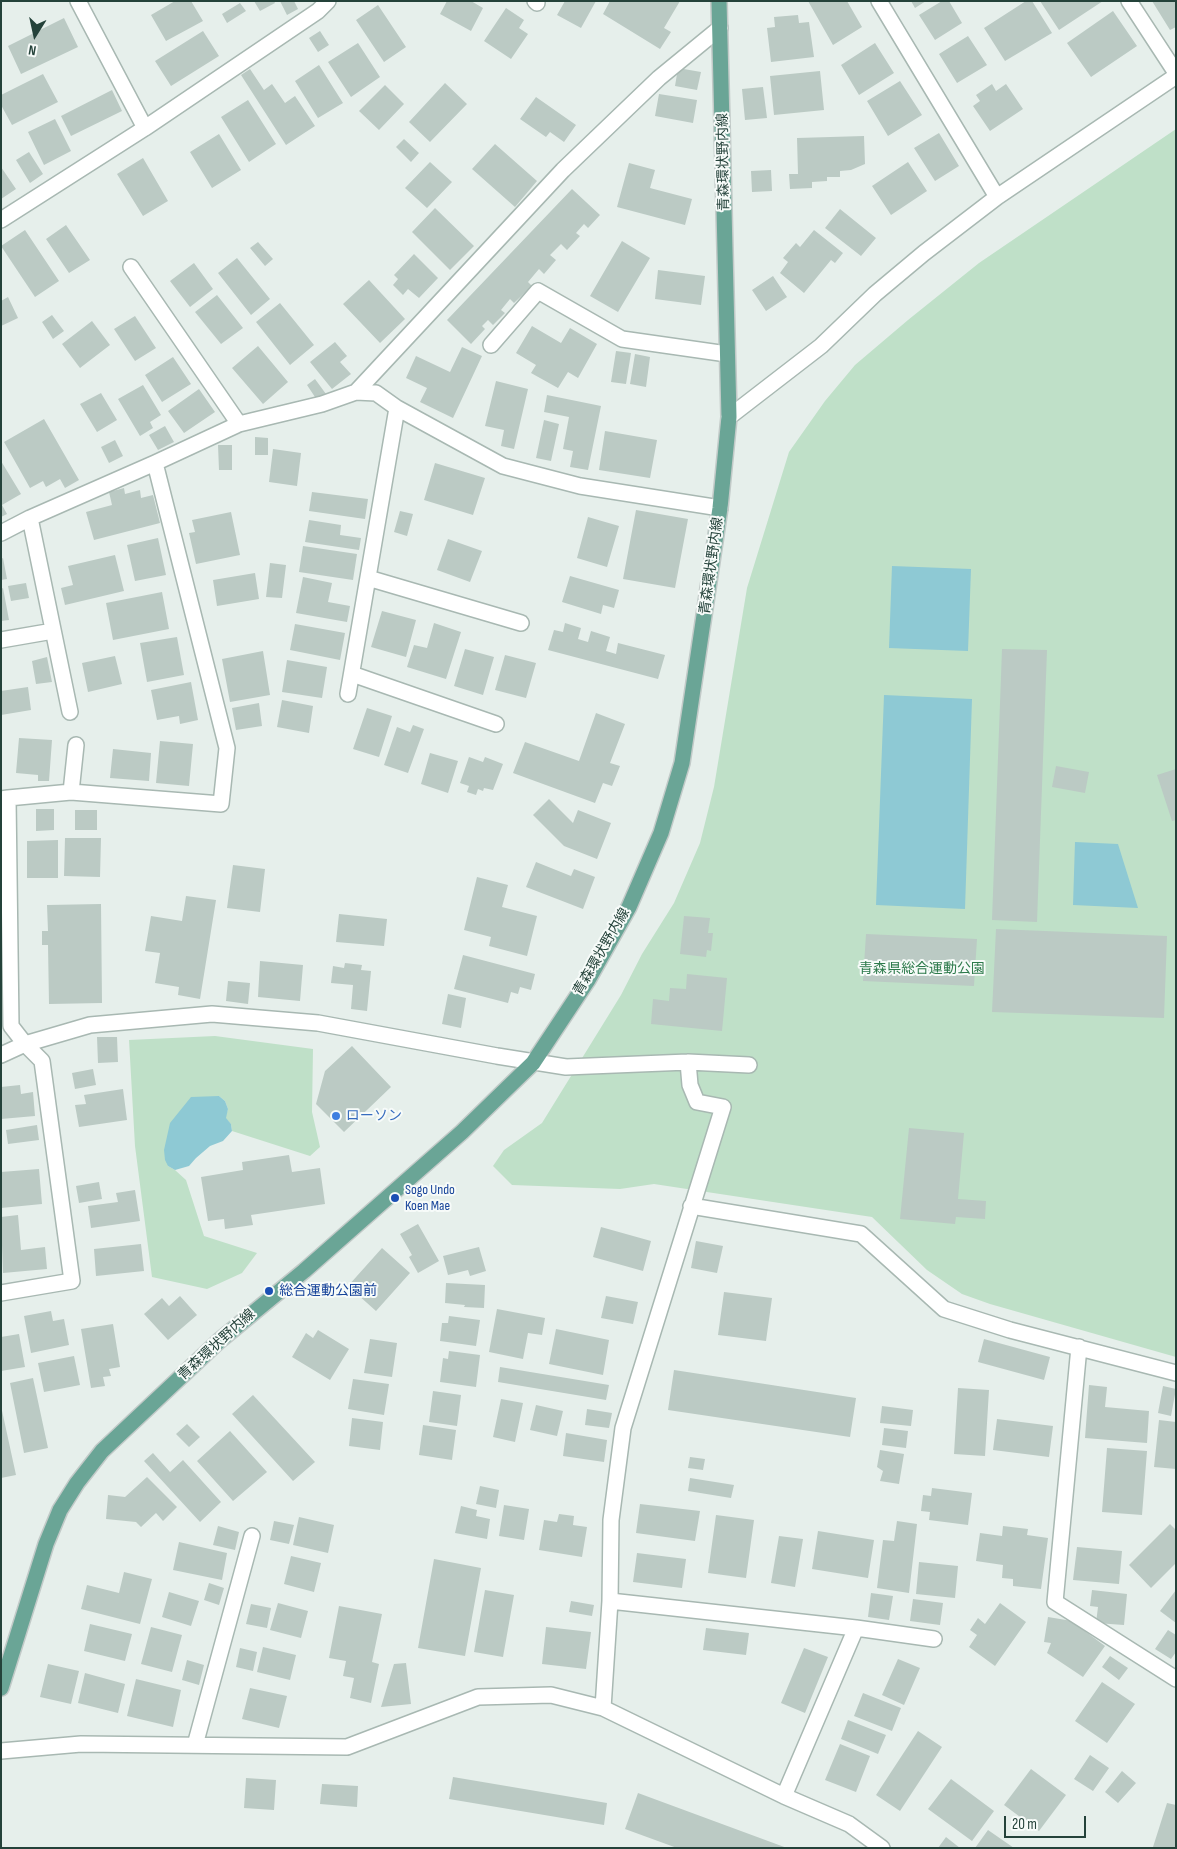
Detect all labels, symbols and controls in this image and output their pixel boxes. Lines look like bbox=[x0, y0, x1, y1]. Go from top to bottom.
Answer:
north arrow bbox=[10, 10, 60, 60]
text: N bbox=[27, 41, 37, 59]
street label: 青森環状野内線 bbox=[715, 113, 733, 211]
street label: 青森環状野内線 bbox=[697, 516, 727, 616]
street label: 青森環状野内線 bbox=[570, 905, 634, 999]
park label: 青森県総合運動公園 bbox=[859, 961, 985, 977]
place label: ローソン bbox=[346, 1108, 402, 1124]
marker: ローソン bbox=[330, 1110, 342, 1122]
place label: Sogo Undo Koen Mae bbox=[405, 1182, 455, 1214]
marker: Sogo Undo Koen Mae bbox=[389, 1192, 401, 1204]
place label: 総合運動公園前 bbox=[279, 1283, 377, 1299]
marker: 総合運動公園前 bbox=[263, 1285, 275, 1297]
street label: 青森環状野内線 bbox=[175, 1306, 259, 1384]
scale bar bbox=[1007, 1806, 1090, 1838]
text: 20 m bbox=[1012, 1815, 1037, 1834]

